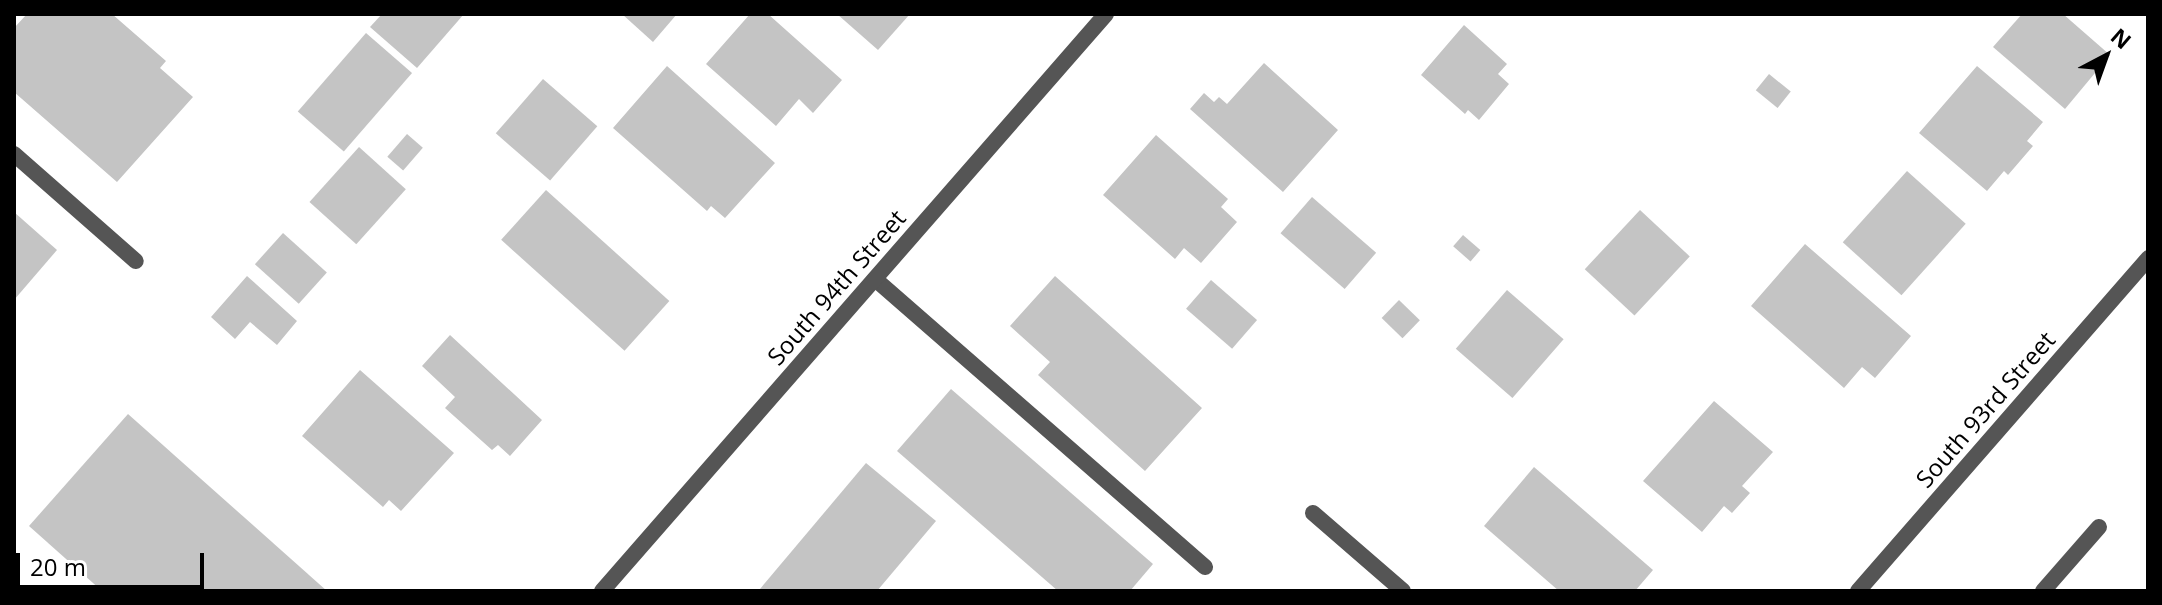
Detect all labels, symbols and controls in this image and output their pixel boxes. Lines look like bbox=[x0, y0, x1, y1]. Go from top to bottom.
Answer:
north arrow bbox=[2066, 16, 2146, 96]
text: N bbox=[2105, 21, 2138, 55]
street label: South 94th Street bbox=[761, 204, 911, 370]
street label: South 93rd Street bbox=[1910, 325, 2060, 493]
scale bar bbox=[20, 537, 208, 587]
text: 20 m bbox=[30, 550, 86, 583]

